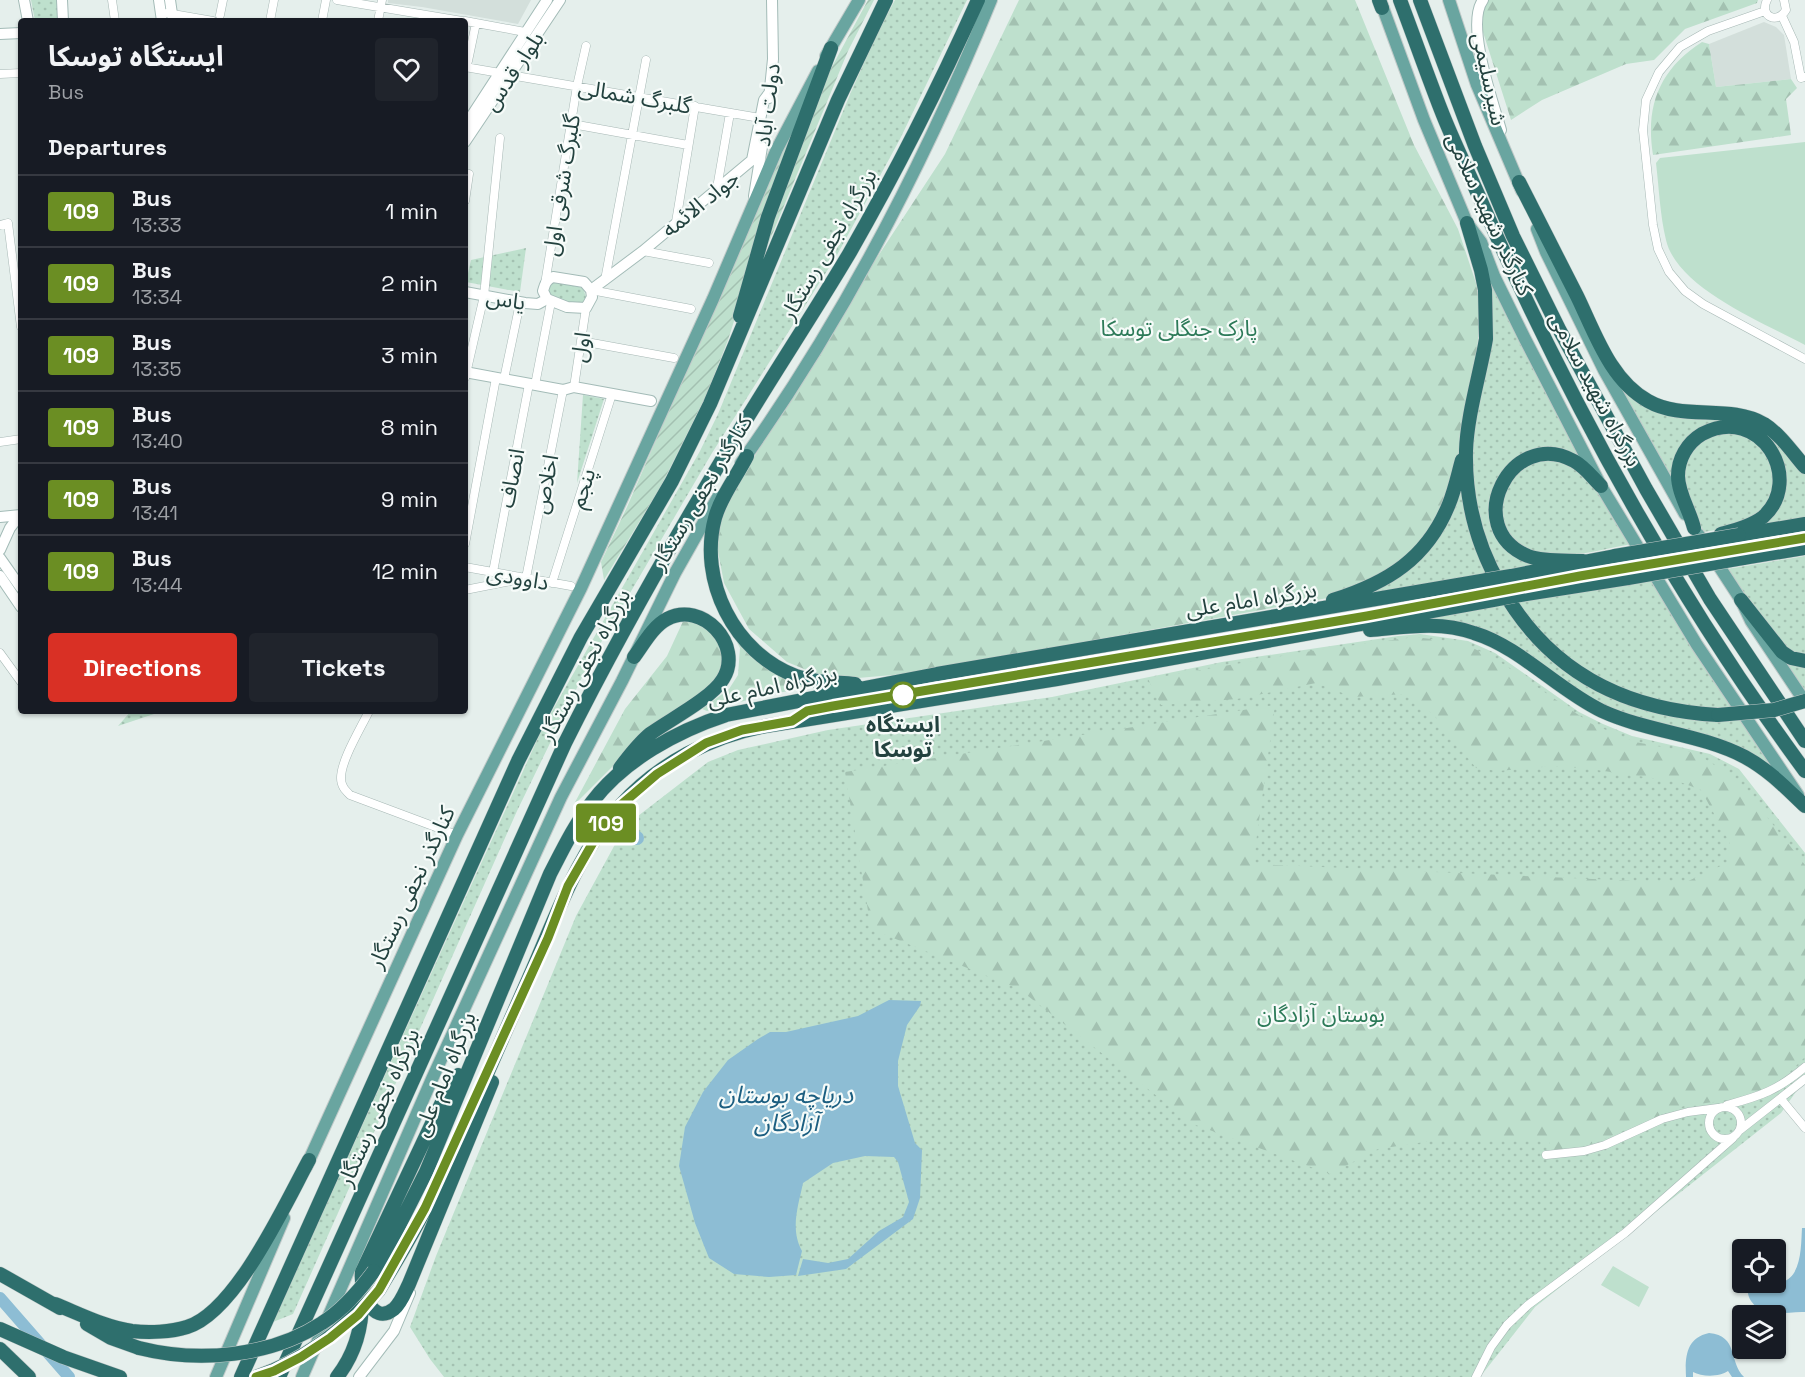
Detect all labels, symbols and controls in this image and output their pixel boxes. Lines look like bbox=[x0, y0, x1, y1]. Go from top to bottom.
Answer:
street label: بلوار قدس bbox=[476, 26, 550, 116]
street label: شیرسلیمی bbox=[1466, 30, 1514, 128]
text: ایستگاه توسکا bbox=[48, 38, 224, 74]
button: heart bbox=[375, 38, 438, 101]
street label: دولت آباد bbox=[748, 62, 786, 148]
street label: گلبرگ شمالی bbox=[576, 72, 695, 120]
text: Bus bbox=[48, 79, 84, 105]
street label: گلبرگ شرقی اول bbox=[536, 111, 586, 258]
street label: کنارگذر شهید سلامی bbox=[1440, 128, 1540, 301]
text: Departures bbox=[48, 133, 167, 161]
street label: جواد الائمه bbox=[655, 163, 745, 243]
street label: بزرگراه نجفی رستگار bbox=[773, 163, 883, 325]
text: Bus bbox=[132, 184, 172, 212]
text: 1 min bbox=[385, 197, 438, 225]
text: 109 bbox=[63, 198, 99, 225]
text: 13:33 bbox=[132, 212, 182, 238]
text: Bus bbox=[132, 256, 172, 284]
text: 2 min bbox=[381, 269, 438, 297]
text: 109 bbox=[63, 270, 99, 297]
street label: یاس bbox=[484, 282, 528, 316]
text: 13:34 bbox=[132, 284, 182, 310]
street label: بزرگراه شهید سلامی bbox=[1543, 307, 1649, 471]
park label: پارک جنگلی توسکا bbox=[1100, 314, 1258, 343]
text: Bus bbox=[132, 328, 172, 356]
street label: اول bbox=[564, 330, 596, 364]
text: 3 min bbox=[381, 341, 438, 369]
text: 109 bbox=[63, 342, 99, 369]
text: 13:35 bbox=[132, 356, 182, 382]
text: Bus bbox=[132, 400, 172, 428]
street label: کنارگذر نجفی رستگار bbox=[643, 409, 759, 575]
text: 8 min bbox=[381, 413, 438, 441]
text: 109 bbox=[63, 414, 99, 441]
text: 13:40 bbox=[132, 428, 183, 454]
street label: انصاف bbox=[492, 446, 530, 510]
street label: اخلاص bbox=[526, 452, 564, 516]
street label: پنجم bbox=[562, 464, 604, 513]
text: Bus bbox=[132, 472, 172, 500]
text: 9 min bbox=[381, 485, 438, 513]
text: 109 bbox=[63, 486, 99, 513]
text: 13:41 bbox=[132, 500, 178, 526]
text: Bus bbox=[132, 544, 172, 572]
text: 12 min bbox=[372, 557, 438, 585]
text: 109 bbox=[63, 558, 99, 585]
street label: داوودی bbox=[485, 558, 551, 596]
text: 13:44 bbox=[132, 572, 183, 598]
street label: بزرگراه امام علی bbox=[1184, 575, 1319, 626]
street label: بزرگراه نجفی رستگار bbox=[531, 583, 636, 748]
button: Directions bbox=[48, 633, 237, 702]
button: Tickets bbox=[249, 633, 438, 702]
street label: بزرگراه امام علی bbox=[704, 659, 840, 716]
marker: ایستگاه توسکا bbox=[890, 682, 916, 708]
place label: ایستگاه توسکا bbox=[866, 710, 940, 763]
street label: کنارگذر نجفی رستگار bbox=[361, 801, 461, 974]
line badge: 109 bbox=[572, 804, 640, 842]
text: 109 bbox=[588, 810, 624, 837]
park label: بوستان آزادگان bbox=[1257, 1000, 1385, 1028]
street label: بزرگراه امام علی bbox=[406, 1007, 485, 1142]
street label: بزرگراه نجفی رستگار bbox=[330, 1024, 425, 1191]
water label: دریاچه بوستان آزادگان bbox=[719, 1079, 854, 1138]
map controls bbox=[1732, 1239, 1786, 1359]
button: locate bbox=[1732, 1239, 1786, 1293]
button: layers bbox=[1732, 1305, 1786, 1359]

